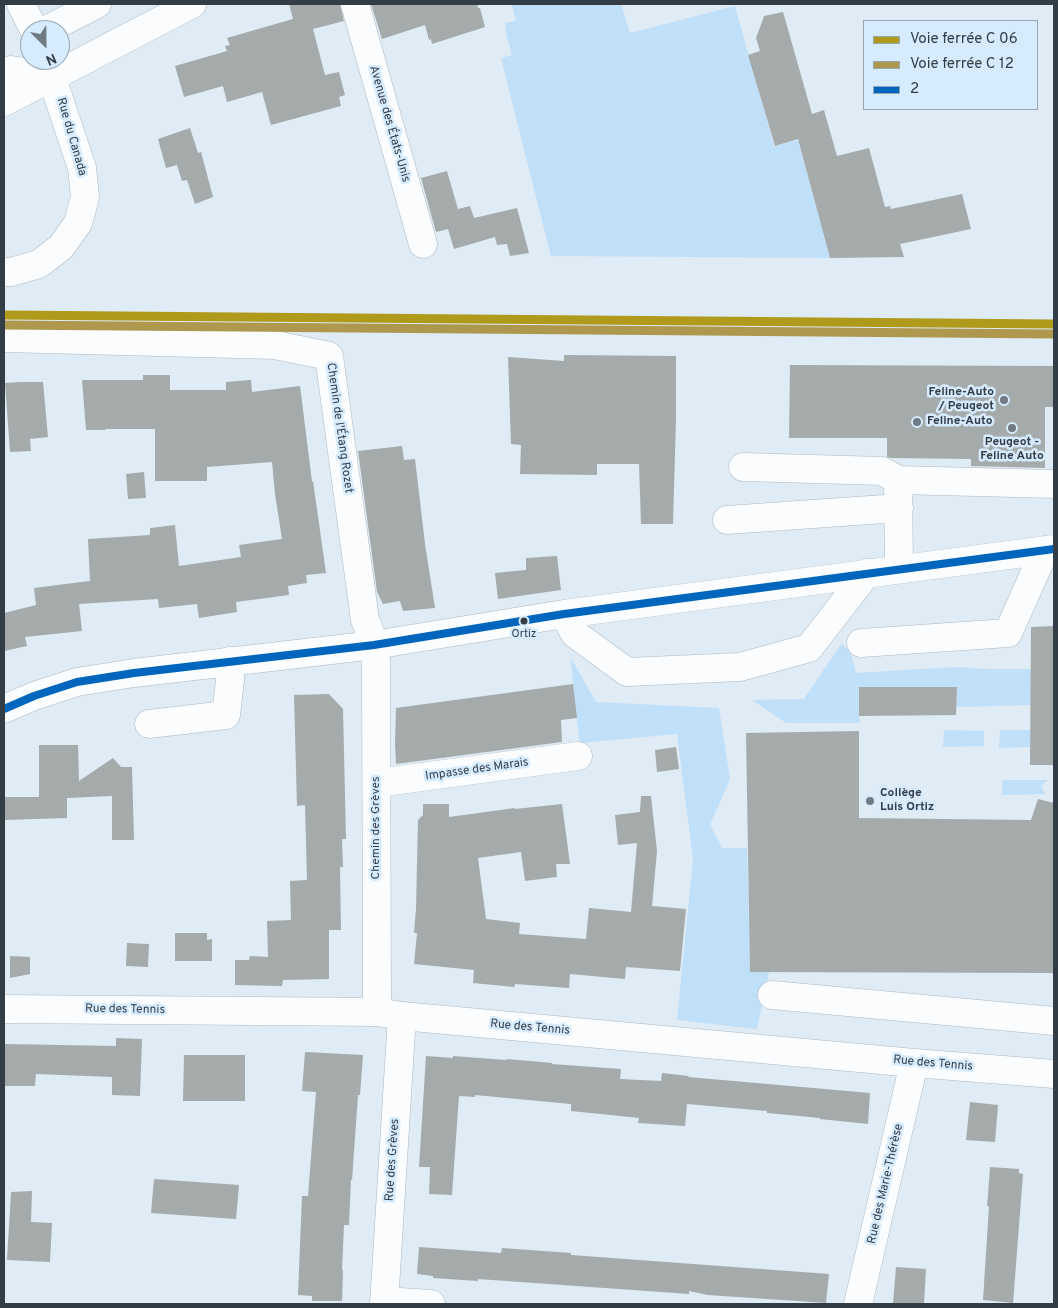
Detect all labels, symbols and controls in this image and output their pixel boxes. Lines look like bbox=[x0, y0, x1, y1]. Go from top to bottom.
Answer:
north arrow bbox=[20, 20, 70, 70]
legend bbox=[863, 20, 1038, 110]
text: Voie ferrée C 06 bbox=[910, 30, 1018, 49]
text: N bbox=[43, 49, 59, 68]
text: Voie ferrée C 12 bbox=[910, 55, 1014, 74]
street label: Avenue des États-Unis bbox=[365, 64, 413, 184]
text: 2 bbox=[910, 80, 919, 99]
street label: Rue du Canada bbox=[53, 96, 89, 178]
street label: Chemin de l'Étang Rozet bbox=[323, 362, 355, 494]
place label: Feline-Auto / Peugeot bbox=[928, 386, 994, 414]
marker: Feline-Auto / Peugeot bbox=[998, 394, 1010, 406]
place label: Feline-Auto bbox=[927, 415, 993, 429]
marker: Feline-Auto bbox=[911, 416, 923, 428]
marker: Peugeot - Feline Auto bbox=[1006, 422, 1018, 434]
place label: Peugeot - Feline Auto bbox=[980, 436, 1044, 464]
marker: Ortiz bbox=[519, 616, 529, 626]
place label: Ortiz bbox=[512, 628, 536, 642]
street label: Impasse des Marais bbox=[424, 756, 530, 784]
street label: Chemin des Grèves bbox=[370, 776, 384, 880]
place label: Collège Luis Ortiz bbox=[880, 787, 934, 815]
marker: Collège Luis Ortiz bbox=[864, 795, 876, 807]
street label: Rue des Tennis bbox=[85, 1002, 165, 1018]
street label: Rue des Tennis bbox=[489, 1017, 571, 1039]
street label: Rue des Tennis bbox=[892, 1053, 974, 1075]
street label: Rue des Grèves bbox=[383, 1118, 403, 1202]
street label: Rue des Marie-Thérèse bbox=[865, 1122, 907, 1246]

